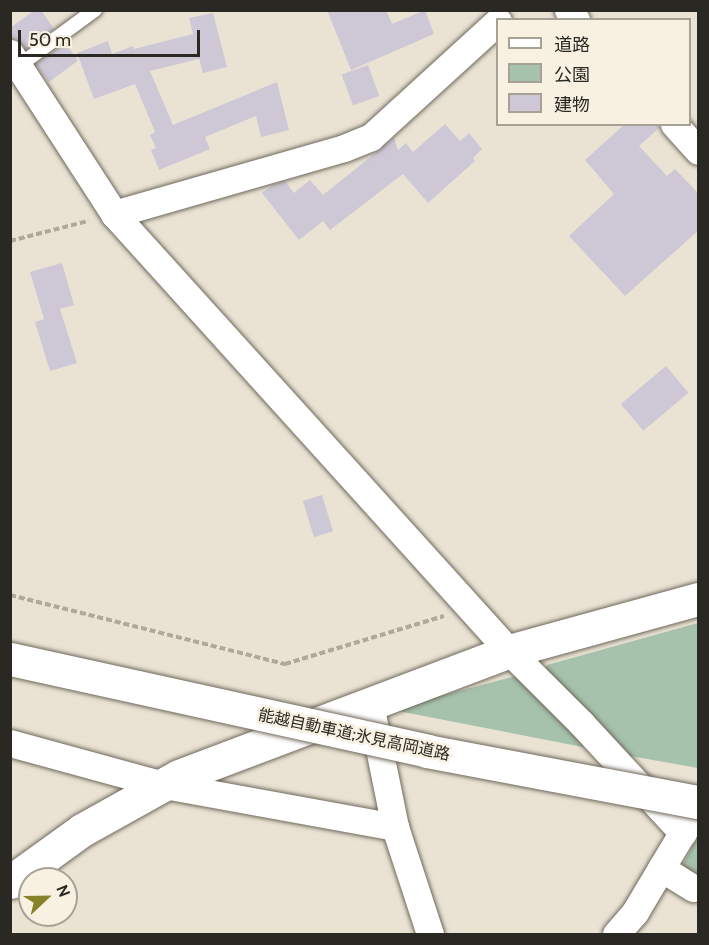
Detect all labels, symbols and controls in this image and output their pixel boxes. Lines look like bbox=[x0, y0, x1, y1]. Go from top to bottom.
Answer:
scale bar bbox=[21, 18, 202, 56]
legend bbox=[496, 18, 691, 126]
text: 50 m bbox=[29, 29, 71, 51]
text: 道路 bbox=[554, 34, 590, 56]
text: 公園 bbox=[554, 64, 590, 86]
text: 建物 bbox=[554, 94, 590, 116]
street label: 能越自動車道;氷見高岡道路 bbox=[256, 705, 452, 765]
north arrow bbox=[18, 867, 78, 927]
text: N bbox=[52, 882, 74, 900]

